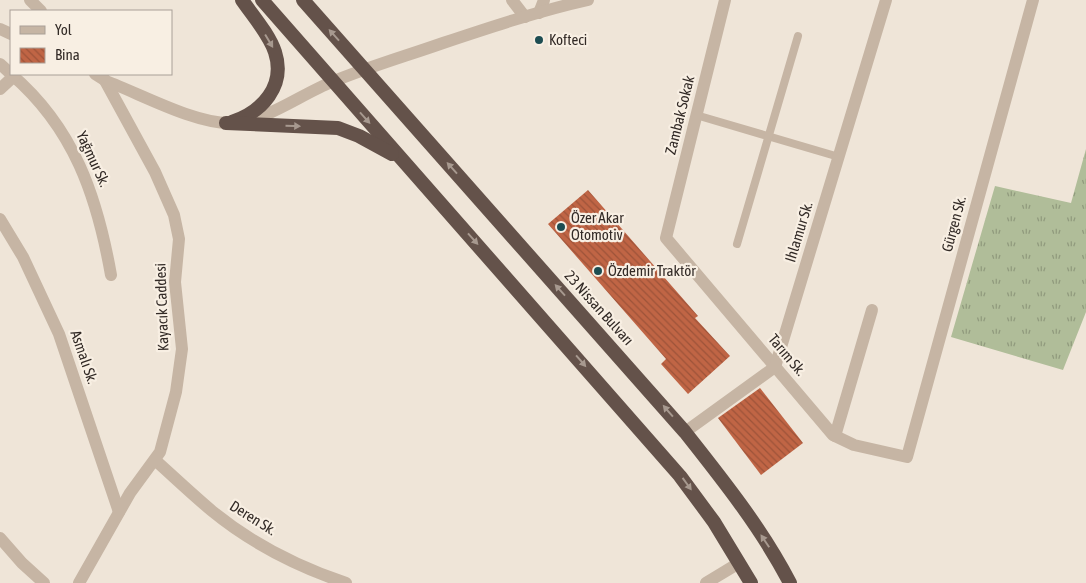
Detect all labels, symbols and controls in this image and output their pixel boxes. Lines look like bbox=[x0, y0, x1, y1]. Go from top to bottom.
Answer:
legend bbox=[10, 10, 172, 75]
text: Yol bbox=[55, 21, 72, 38]
one-way arrow bbox=[328, 29, 340, 41]
place label: Kofteci bbox=[549, 31, 587, 48]
one-way arrow bbox=[265, 33, 273, 48]
marker: Kofteci bbox=[533, 34, 545, 46]
text: Bina bbox=[55, 46, 80, 63]
street label: Zambak Sokak bbox=[661, 73, 698, 156]
one-way arrow bbox=[360, 111, 371, 124]
one-way arrow bbox=[285, 122, 301, 130]
street label: Yağmur Sk. bbox=[73, 128, 114, 190]
one-way arrow bbox=[447, 162, 458, 175]
street label: Gürgen Sk. bbox=[938, 194, 969, 254]
street label: Ihlamur Sk. bbox=[781, 199, 816, 264]
place label: Özer Akar Otomotiv bbox=[571, 209, 624, 243]
marker: Özer Akar Otomotiv bbox=[555, 221, 567, 233]
one-way arrow bbox=[468, 233, 479, 246]
place label: Özdemir Traktör bbox=[608, 262, 696, 279]
street label: Kayacık Caddesi bbox=[151, 263, 172, 351]
marker: Özdemir Traktör bbox=[592, 265, 604, 277]
street label: 23 Nissan Bulvarı bbox=[561, 267, 637, 348]
one-way arrow bbox=[555, 283, 566, 296]
street label: Asmalı Sk. bbox=[67, 328, 102, 386]
street label: Tarım Sk. bbox=[765, 331, 810, 379]
one-way arrow bbox=[575, 355, 586, 367]
one-way arrow bbox=[662, 405, 673, 418]
one-way arrow bbox=[681, 477, 692, 490]
street label: Deren Sk. bbox=[227, 497, 280, 539]
one-way arrow bbox=[760, 535, 770, 548]

